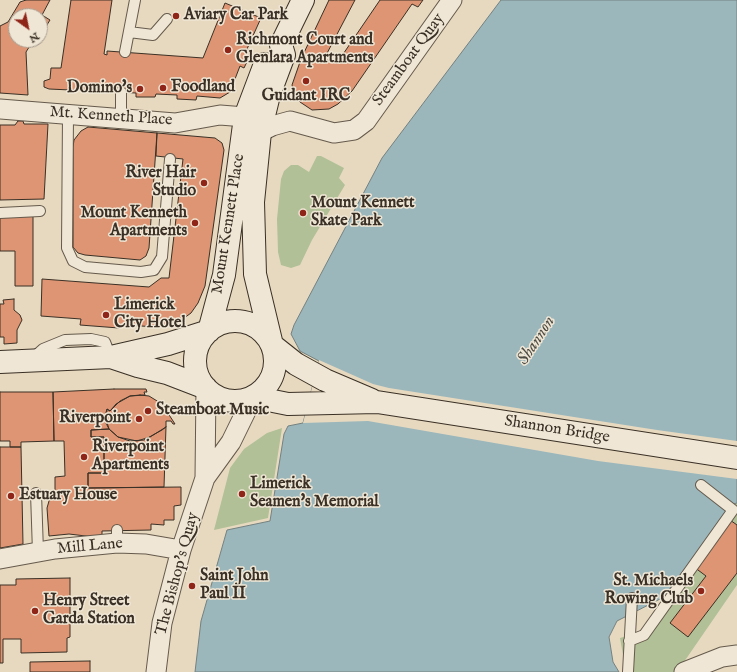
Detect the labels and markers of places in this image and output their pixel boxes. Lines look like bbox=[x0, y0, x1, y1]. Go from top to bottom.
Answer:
place label: Aviary Car Park bbox=[184, 6, 288, 26]
marker: Aviary Car Park bbox=[171, 11, 181, 21]
place label: Richmont Court and Glenlara Apartments bbox=[236, 31, 373, 69]
marker: Richmont Court and Glenlara Apartments bbox=[223, 45, 233, 55]
marker: Guidant IRC bbox=[301, 76, 311, 86]
place label: Foodland bbox=[171, 78, 235, 98]
place label: Domino's bbox=[67, 79, 132, 99]
marker: Foodland bbox=[158, 83, 168, 93]
marker: Domino's bbox=[135, 84, 145, 94]
place label: Guidant IRC bbox=[262, 87, 350, 107]
place label: River Hair Studio bbox=[125, 164, 196, 202]
marker: River Hair Studio bbox=[199, 178, 209, 188]
place label: Mount Kennett Skate Park bbox=[311, 194, 414, 232]
place label: Mount Kenneth Apartments bbox=[80, 204, 187, 242]
marker: Mount Kennett Skate Park bbox=[298, 208, 308, 218]
marker: Mount Kenneth Apartments bbox=[190, 218, 200, 228]
place label: Limerick City Hotel bbox=[114, 296, 186, 334]
marker: Limerick City Hotel bbox=[101, 310, 111, 320]
place label: Steamboat Music bbox=[156, 401, 269, 421]
marker: Steamboat Music bbox=[143, 406, 153, 416]
place label: Riverpoint bbox=[59, 409, 131, 429]
marker: Riverpoint bbox=[134, 414, 144, 424]
place label: Riverpoint Apartments bbox=[92, 438, 169, 476]
marker: Riverpoint Apartments bbox=[79, 452, 89, 462]
place label: Limerick Seamen's Memorial bbox=[250, 475, 379, 513]
place label: Estuary House bbox=[19, 486, 117, 506]
marker: Limerick Seamen's Memorial bbox=[237, 489, 247, 499]
marker: Estuary House bbox=[6, 491, 16, 501]
place label: Saint John Paul II bbox=[200, 567, 269, 605]
place label: St. Michaels Rowing Club bbox=[604, 572, 693, 610]
marker: Saint John Paul II bbox=[187, 581, 197, 591]
marker: St. Michaels Rowing Club bbox=[696, 586, 706, 596]
place label: Henry Street Garda Station bbox=[43, 592, 135, 630]
marker: Henry Street Garda Station bbox=[30, 606, 40, 616]

